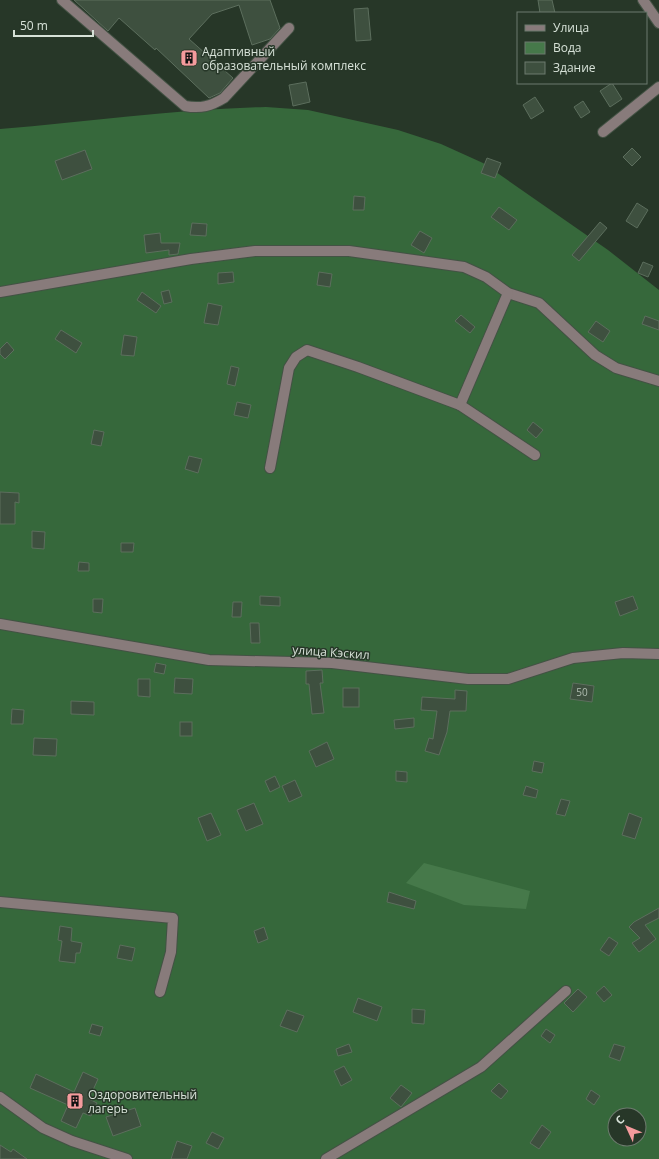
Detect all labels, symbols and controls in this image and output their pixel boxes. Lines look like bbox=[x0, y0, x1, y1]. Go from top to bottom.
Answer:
scale bar bbox=[14, 12, 93, 38]
legend bbox=[517, 12, 647, 84]
text: 50 m bbox=[20, 17, 48, 34]
text: Улица bbox=[553, 19, 589, 36]
text: Вода bbox=[553, 39, 582, 56]
place label: Адаптивный образовательный комплекс bbox=[202, 43, 366, 74]
building icon: Адаптивный образовательный комплекс bbox=[179, 48, 199, 68]
text: Здание bbox=[553, 59, 596, 76]
street label: улица Кэскил bbox=[292, 641, 370, 663]
house number: 50 bbox=[576, 685, 588, 699]
place label: Оздоровительный лагерь bbox=[88, 1086, 197, 1117]
building icon: Оздоровительный лагерь bbox=[65, 1091, 85, 1111]
north arrow bbox=[607, 1107, 647, 1147]
text: С bbox=[612, 1112, 627, 1127]

